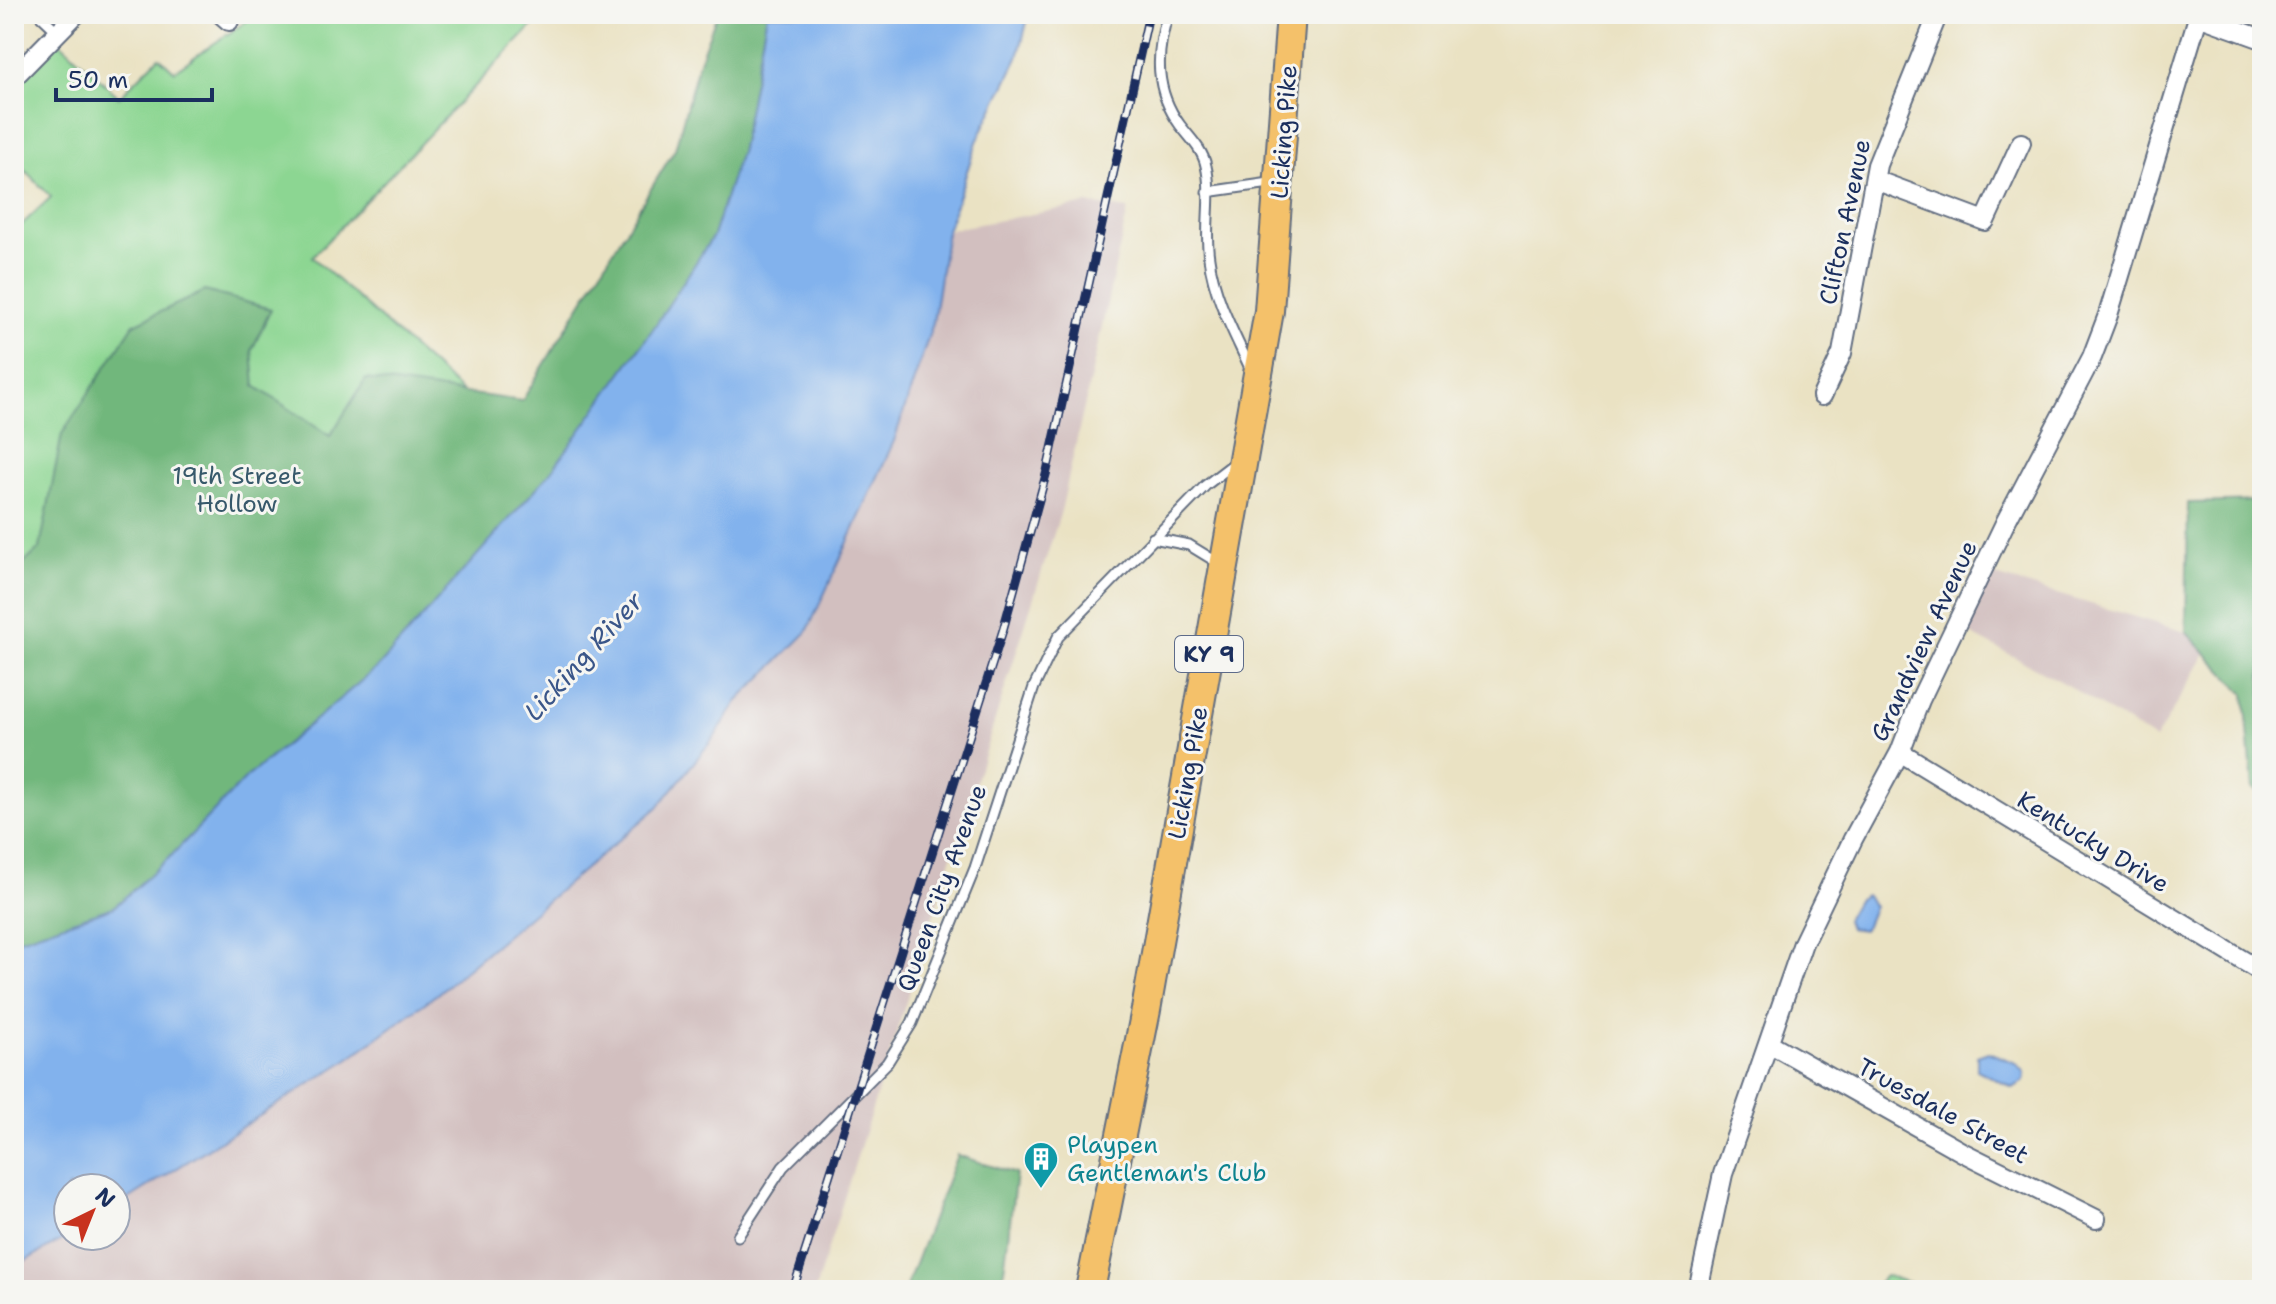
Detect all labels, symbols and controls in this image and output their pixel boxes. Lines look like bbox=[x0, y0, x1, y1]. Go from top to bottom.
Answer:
scale bar bbox=[56, 52, 212, 102]
text: 50 m bbox=[68, 64, 128, 96]
street label: Licking Pike bbox=[1263, 64, 1305, 200]
street label: Clifton Avenue bbox=[1812, 136, 1878, 308]
park label: 19th Street Hollow bbox=[172, 460, 302, 520]
street label: Grandview Avenue bbox=[1863, 535, 1985, 747]
water label: Licking River bbox=[516, 583, 651, 728]
road number: KY 9 bbox=[1175, 636, 1243, 672]
street label: Licking Pike bbox=[1161, 704, 1215, 842]
street label: Queen City Avenue bbox=[890, 780, 994, 996]
street label: Kentucky Drive bbox=[2011, 784, 2175, 900]
street label: Truesdale Street bbox=[1852, 1051, 2034, 1171]
place label: Playpen Gentleman's Club bbox=[1067, 1129, 1267, 1189]
building icon: Playpen Gentleman's Club bbox=[1022, 1140, 1060, 1190]
north arrow bbox=[52, 1172, 132, 1252]
text: N bbox=[89, 1181, 122, 1214]

